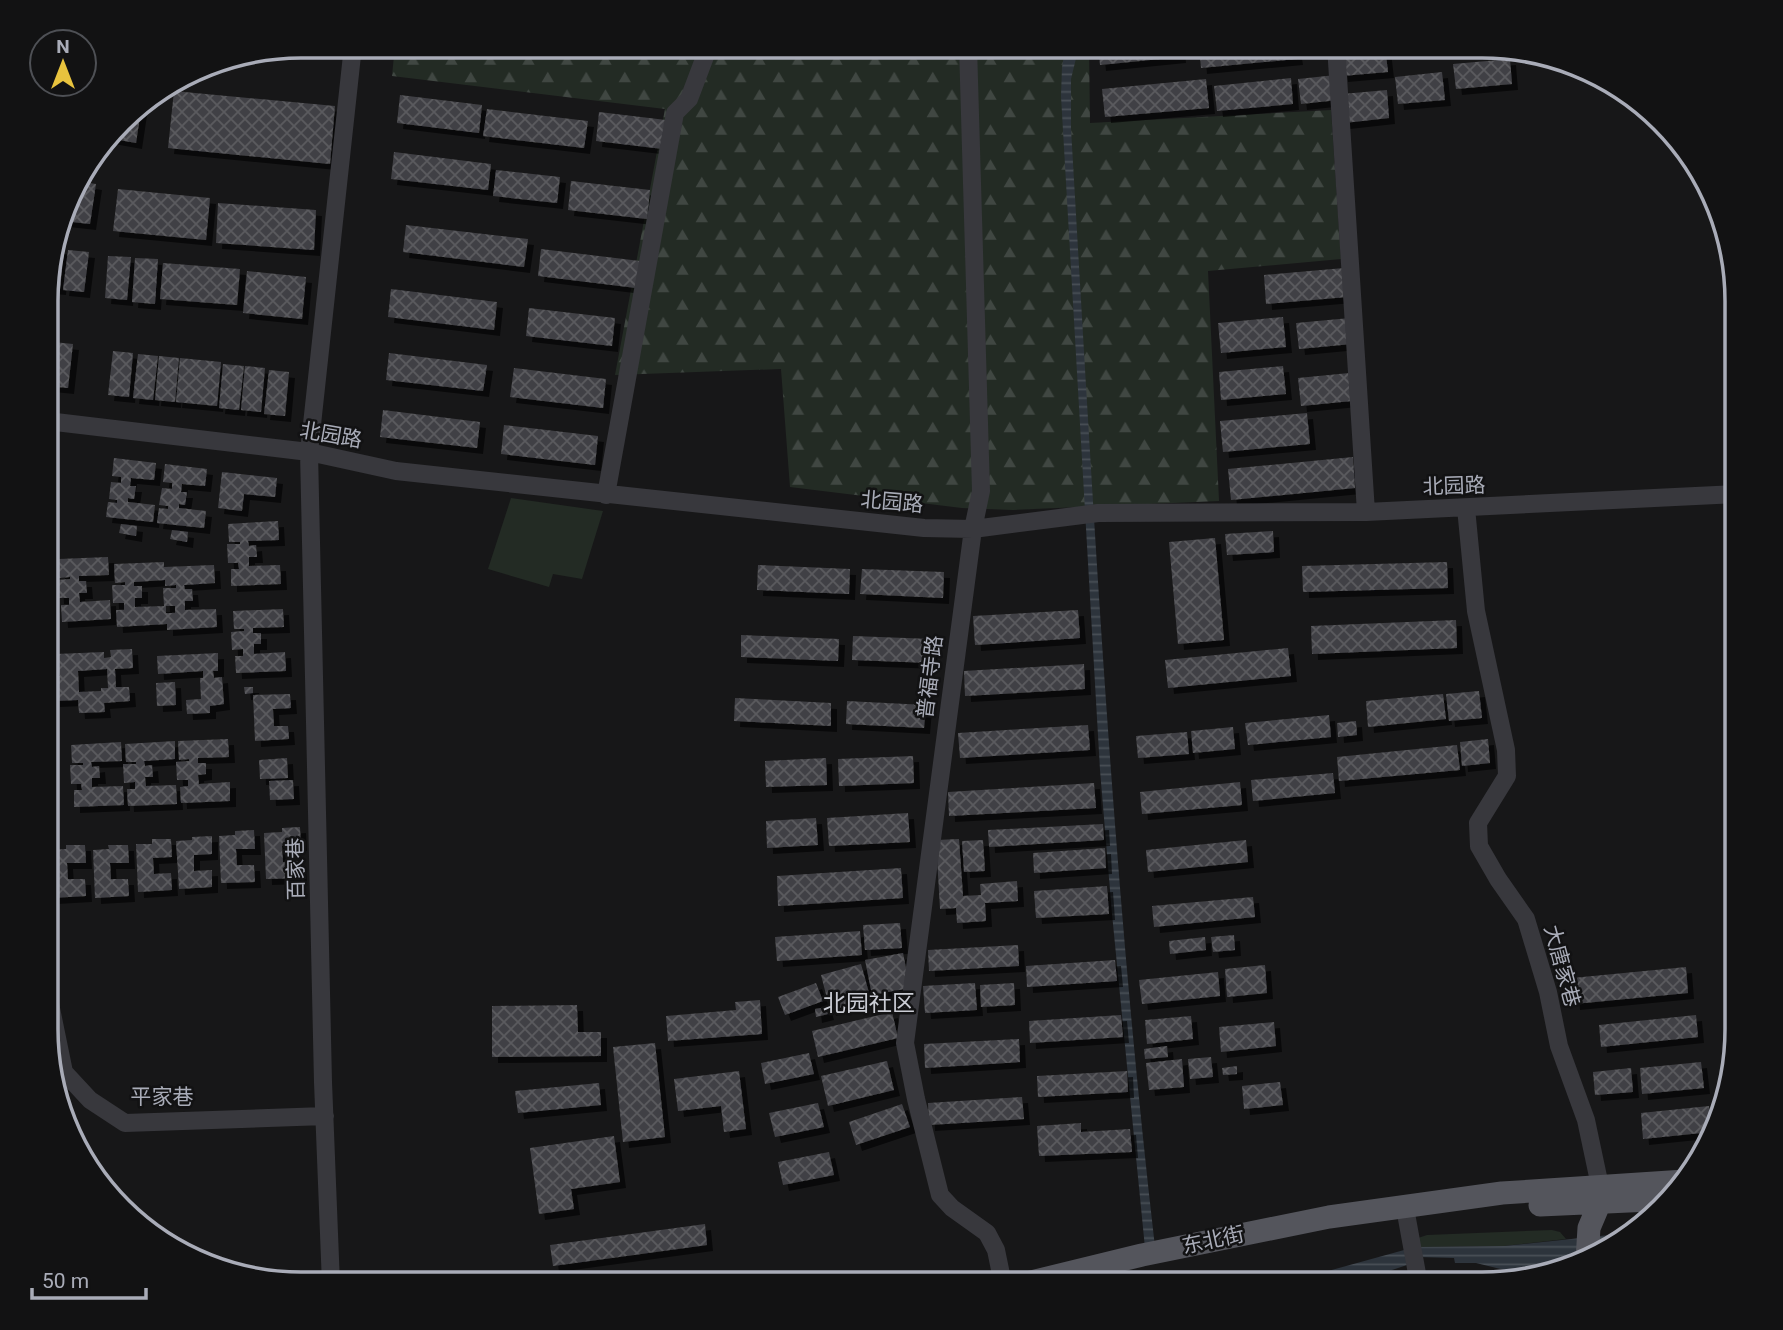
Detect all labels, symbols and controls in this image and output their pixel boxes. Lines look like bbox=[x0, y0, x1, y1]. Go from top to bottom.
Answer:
north arrow bbox=[28, 28, 98, 98]
text: N bbox=[56, 35, 70, 58]
street label: 北园路 bbox=[298, 418, 364, 452]
street label: 北园路 bbox=[1422, 473, 1486, 499]
street label: 北园路 bbox=[860, 487, 924, 517]
street label: 普福寺路 bbox=[913, 634, 947, 720]
street label: 百家巷 bbox=[283, 837, 309, 901]
street label: 大唐家巷 bbox=[1540, 922, 1584, 1010]
district label: 北园社区 bbox=[823, 990, 915, 1017]
street label: 平家巷 bbox=[131, 1085, 194, 1109]
street label: 东北街 bbox=[1180, 1222, 1246, 1258]
scale bar bbox=[32, 1256, 145, 1300]
text: 50 m bbox=[42, 1269, 89, 1293]

